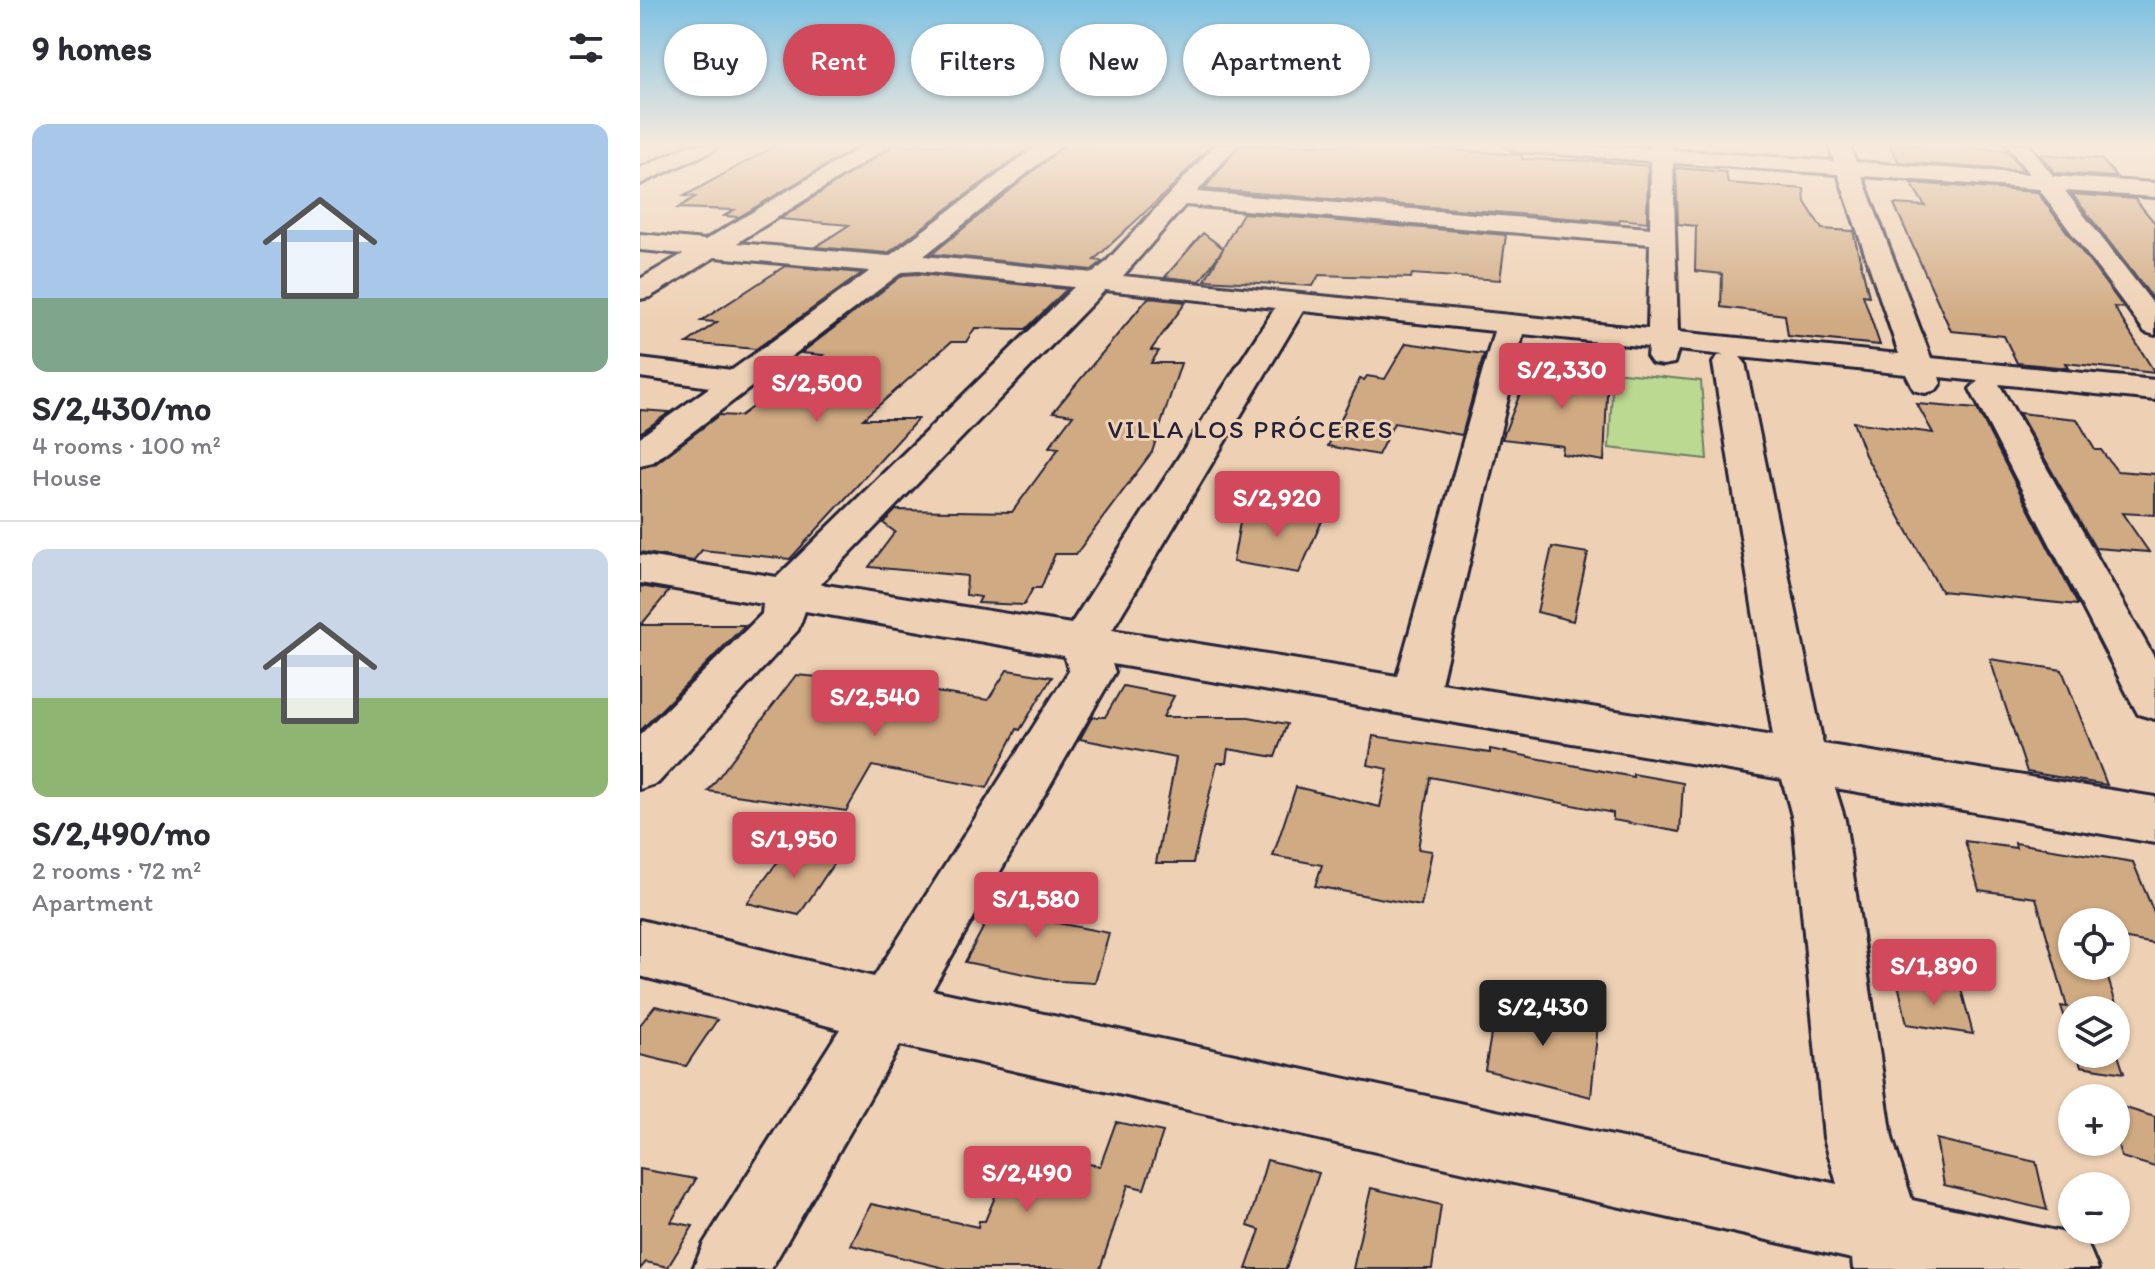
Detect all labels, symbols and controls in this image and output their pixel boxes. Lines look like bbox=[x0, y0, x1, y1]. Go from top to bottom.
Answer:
chip: Buy bbox=[664, 24, 767, 96]
chip: Rent bbox=[783, 24, 895, 96]
chip: Filters bbox=[911, 24, 1044, 96]
chip: New bbox=[1060, 24, 1167, 96]
chip: Apartment bbox=[1183, 24, 1370, 96]
icon: filters bbox=[564, 26, 608, 70]
text: 9 homes bbox=[32, 28, 152, 69]
icon: home bbox=[248, 176, 392, 320]
pin: S/2,330 bbox=[1488, 343, 1636, 411]
text: S/2,330 bbox=[1517, 353, 1607, 385]
pin: S/2,500 bbox=[743, 356, 891, 424]
text: S/2,500 bbox=[771, 366, 863, 398]
text: S/2,430/mo bbox=[32, 388, 211, 429]
district label: VILLA LOS PRÓCERES bbox=[1108, 413, 1394, 445]
text: 4 rooms · 100 m² bbox=[32, 429, 221, 461]
text: House bbox=[32, 461, 102, 493]
pin: S/2,920 bbox=[1203, 471, 1351, 539]
text: S/2,920 bbox=[1233, 481, 1321, 513]
icon: home bbox=[248, 601, 392, 745]
pin: S/2,540 bbox=[801, 670, 949, 738]
text: S/2,540 bbox=[830, 680, 920, 712]
pin: S/1,950 bbox=[720, 812, 868, 880]
text: S/2,490/mo bbox=[32, 813, 211, 854]
text: S/1,950 bbox=[750, 822, 838, 854]
text: 2 rooms · 72 m² bbox=[32, 854, 201, 886]
pin: S/1,580 bbox=[962, 872, 1110, 940]
text: S/1,580 bbox=[992, 882, 1080, 914]
text: Apartment bbox=[32, 886, 153, 918]
map controls bbox=[2058, 908, 2130, 1244]
button: locate bbox=[2058, 908, 2130, 980]
pin: S/1,890 bbox=[1860, 939, 2008, 1007]
text: S/1,890 bbox=[1890, 949, 1978, 981]
pin: S/2,430 bbox=[1469, 980, 1617, 1048]
text: S/2,430 bbox=[1497, 990, 1589, 1022]
button: layers bbox=[2058, 996, 2130, 1068]
button: + bbox=[2058, 1084, 2130, 1156]
pin: S/2,490 bbox=[953, 1146, 1101, 1214]
text: S/2,490 bbox=[982, 1156, 1072, 1188]
button: − bbox=[2058, 1172, 2130, 1244]

